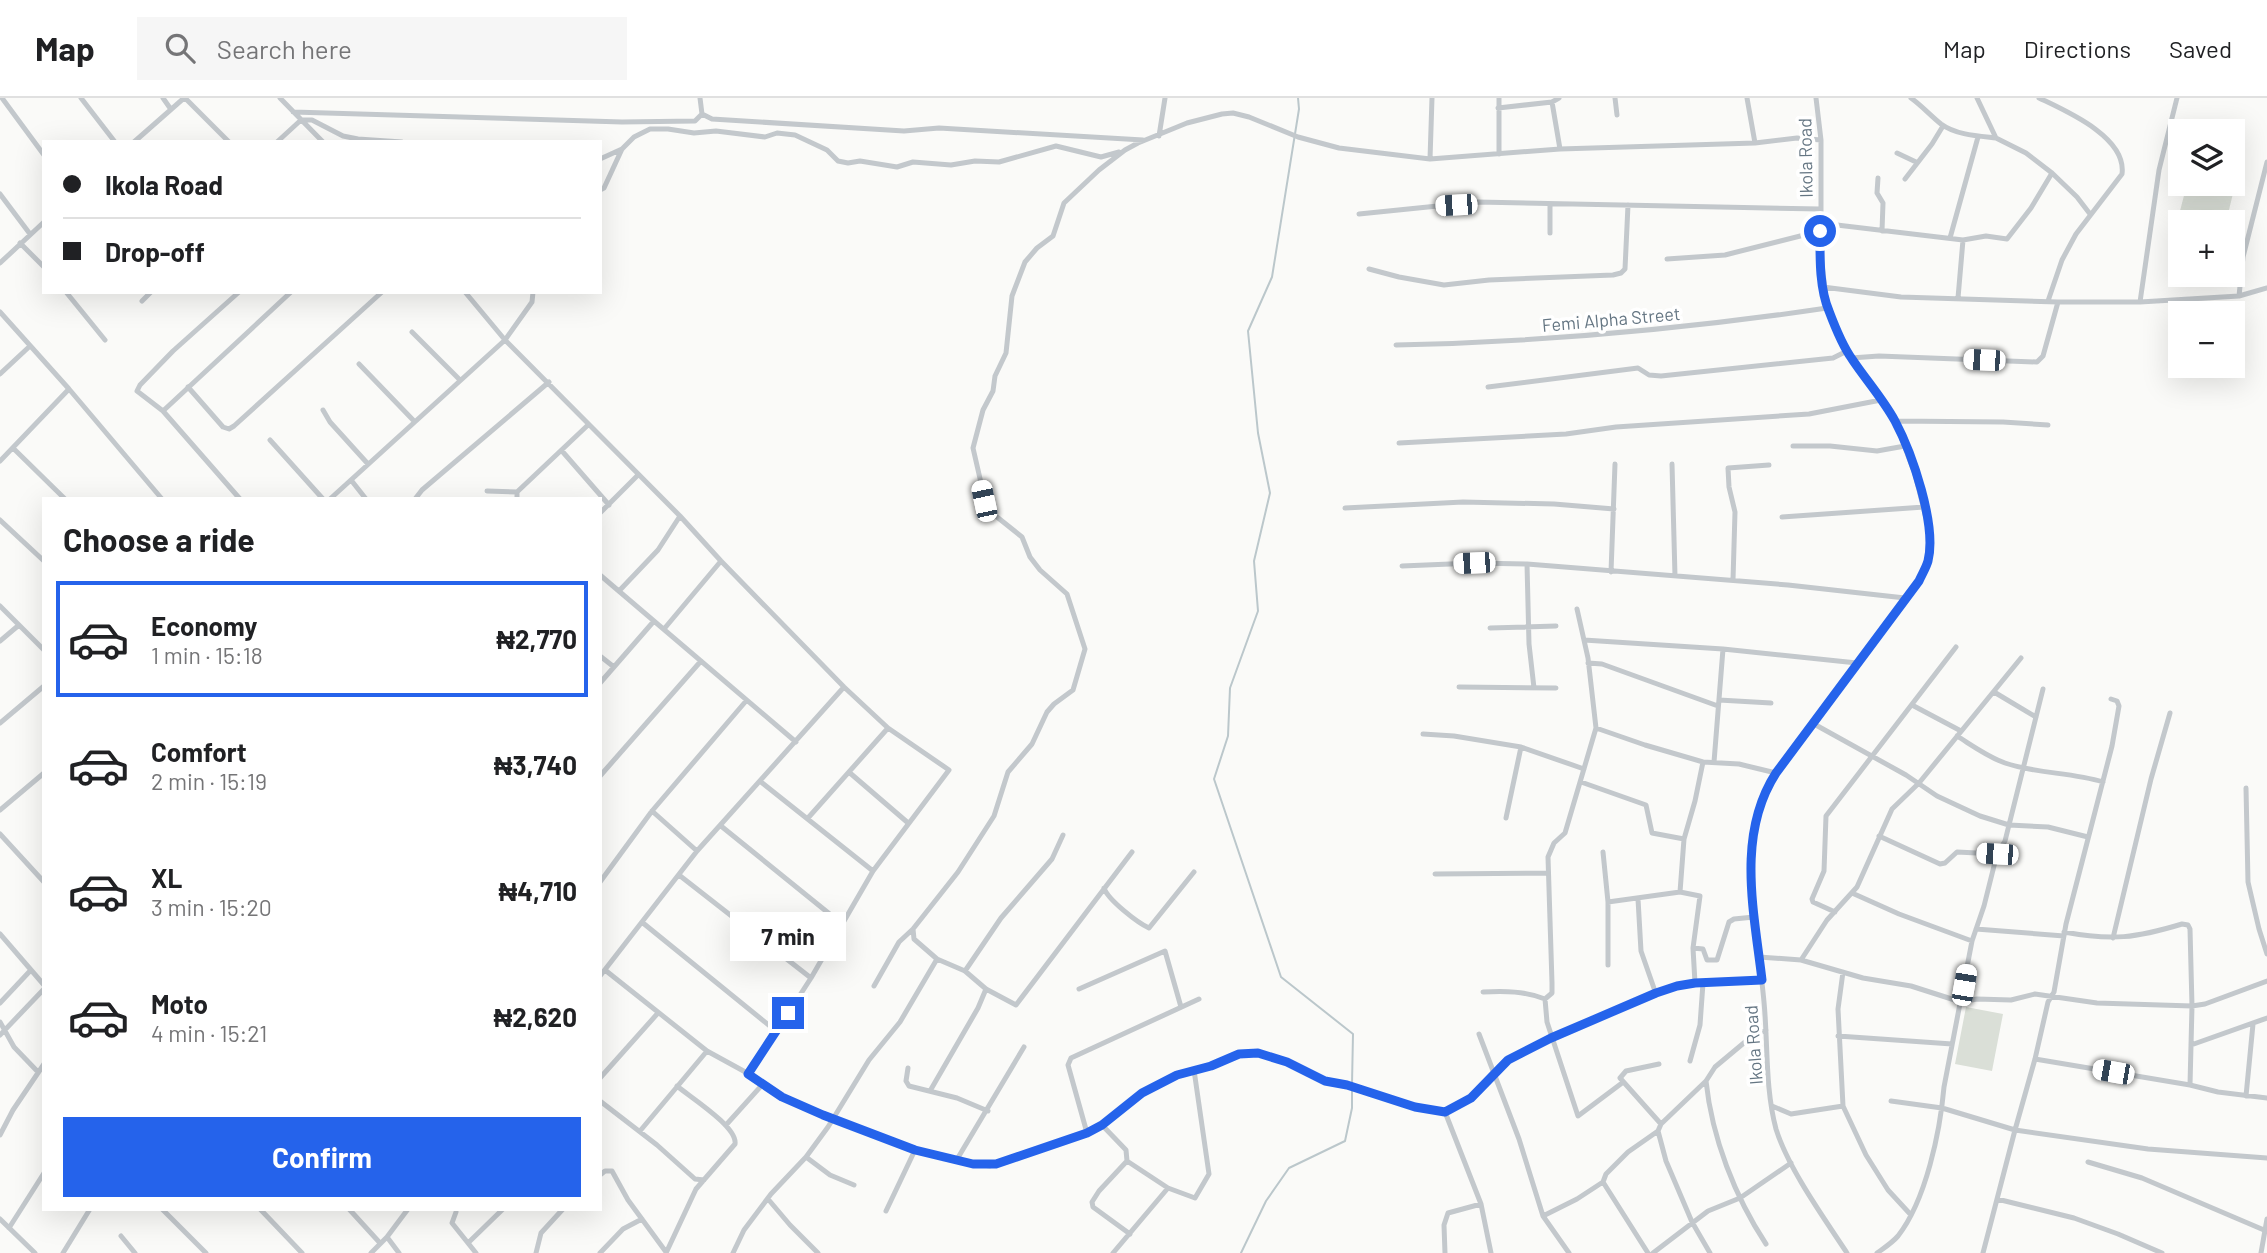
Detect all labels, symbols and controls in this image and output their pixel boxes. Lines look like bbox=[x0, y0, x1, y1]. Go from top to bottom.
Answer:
search box bbox=[137, 17, 627, 80]
text: Map bbox=[35, 28, 95, 68]
icon: search bbox=[161, 29, 199, 67]
text: Search here bbox=[217, 33, 352, 64]
text: Map bbox=[1943, 34, 1986, 63]
text: Directions bbox=[2024, 34, 2131, 63]
text: Saved bbox=[2169, 34, 2232, 63]
street label: Ikola Road bbox=[1793, 118, 1817, 198]
map controls bbox=[2168, 119, 2245, 378]
button: layers bbox=[2168, 119, 2245, 196]
text: Ikola Road bbox=[105, 169, 223, 200]
car bbox=[1435, 193, 1478, 217]
button: + bbox=[2168, 210, 2245, 287]
route start bbox=[1804, 215, 1836, 247]
text: Drop-off bbox=[105, 236, 205, 267]
button: − bbox=[2168, 301, 2245, 378]
street label: Femi Alpha Street bbox=[1541, 302, 1681, 336]
car bbox=[1963, 349, 2006, 371]
car bbox=[970, 478, 999, 524]
text: Choose a ride bbox=[63, 520, 255, 558]
car bbox=[1453, 552, 1496, 574]
icon: car bbox=[67, 608, 130, 671]
text: Economy bbox=[151, 610, 257, 641]
text: ₦2,770 bbox=[496, 623, 577, 654]
text: 1 min · 15:18 bbox=[151, 641, 263, 669]
icon: car bbox=[67, 734, 130, 797]
text: Comfort bbox=[151, 736, 247, 767]
text: ₦3,740 bbox=[494, 749, 577, 780]
text: 2 min · 15:19 bbox=[151, 767, 267, 795]
car bbox=[1976, 842, 2019, 866]
icon: car bbox=[67, 860, 130, 923]
text: XL bbox=[151, 862, 182, 893]
text: ₦4,710 bbox=[499, 875, 577, 906]
text: 3 min · 15:20 bbox=[151, 893, 272, 921]
callout: 7 min bbox=[730, 912, 846, 960]
text: 7 min bbox=[761, 922, 815, 950]
car bbox=[1951, 962, 1978, 1008]
icon: car bbox=[67, 986, 130, 1049]
text: Moto bbox=[151, 988, 208, 1019]
route end bbox=[772, 997, 804, 1029]
text: ₦2,620 bbox=[493, 1001, 577, 1032]
street label: Ikola Road bbox=[1739, 1004, 1767, 1086]
text: 4 min · 15:21 bbox=[151, 1019, 267, 1047]
car bbox=[2091, 1058, 2136, 1086]
button: Confirm bbox=[63, 1117, 581, 1197]

